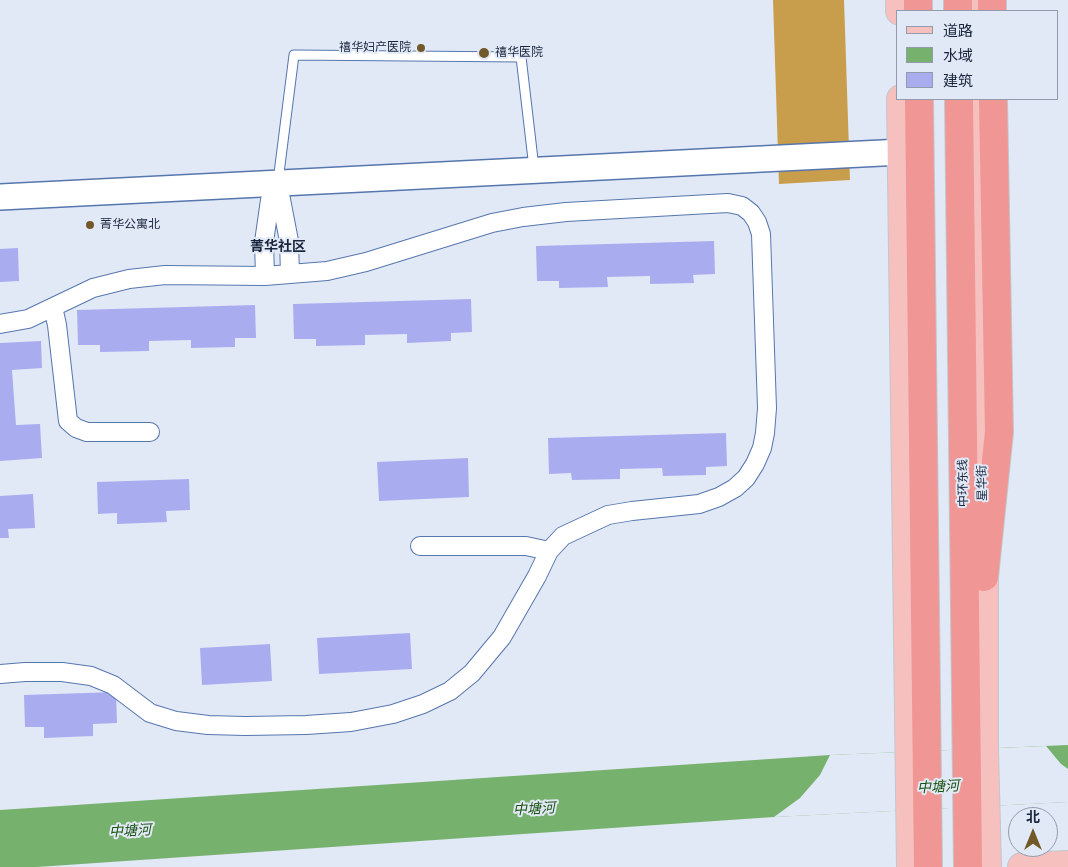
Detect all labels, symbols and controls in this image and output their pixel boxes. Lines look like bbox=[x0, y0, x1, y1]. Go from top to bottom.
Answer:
legend bbox=[896, 10, 1058, 100]
text: 道路 bbox=[943, 21, 973, 41]
place label: 禧华妇产医院 bbox=[339, 41, 411, 55]
marker: 禧华妇产医院 bbox=[415, 42, 427, 54]
marker: 禧华医院 bbox=[477, 46, 491, 60]
place label: 禧华医院 bbox=[495, 46, 543, 60]
text: 水域 bbox=[943, 46, 973, 66]
text: 建筑 bbox=[943, 71, 973, 91]
place label: 菁华公寓北 bbox=[100, 218, 160, 232]
marker: 菁华公寓北 bbox=[84, 219, 96, 231]
district label: 菁华社区 bbox=[250, 240, 306, 256]
street label: 中环东线 bbox=[956, 459, 972, 507]
street label: 星华街 bbox=[975, 465, 991, 501]
water label: 中塘河 bbox=[917, 779, 959, 797]
water label: 中塘河 bbox=[513, 801, 555, 819]
north arrow bbox=[1008, 807, 1058, 857]
text: 北 bbox=[1026, 808, 1040, 827]
water label: 中塘河 bbox=[109, 823, 151, 841]

